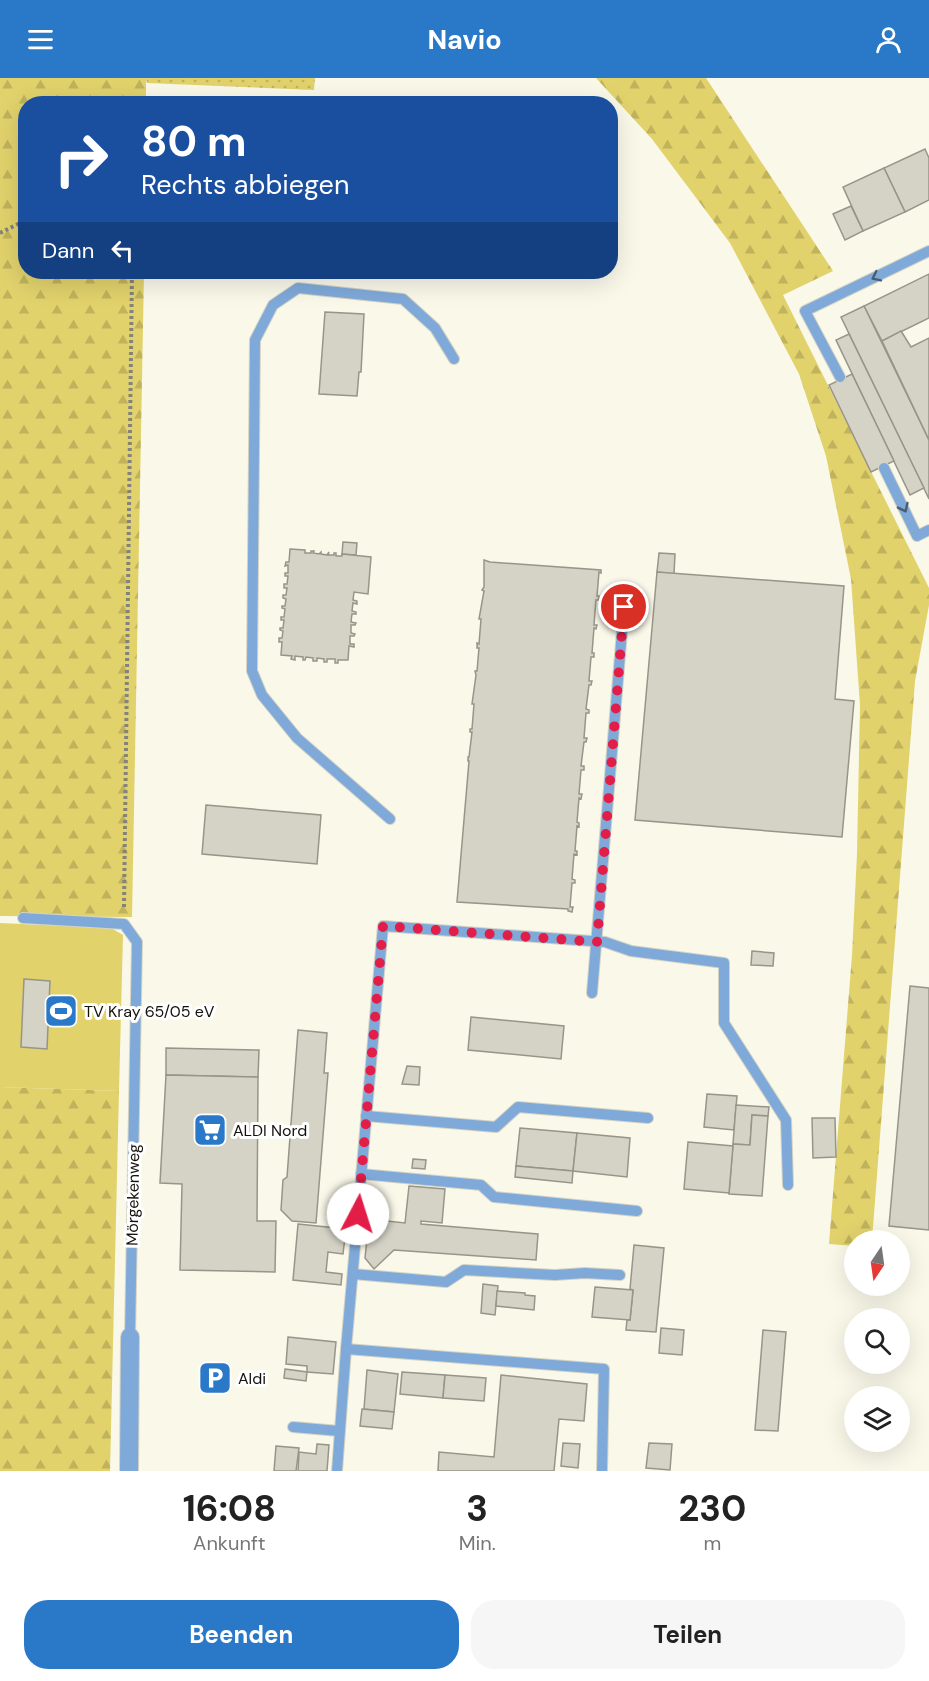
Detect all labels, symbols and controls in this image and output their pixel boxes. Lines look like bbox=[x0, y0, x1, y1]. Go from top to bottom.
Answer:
text: Navio bbox=[427, 22, 502, 57]
icon: menu bbox=[24, 23, 57, 56]
icon: person bbox=[872, 23, 905, 56]
text: 80 m bbox=[141, 114, 247, 169]
icon: right bbox=[42, 120, 120, 198]
text: Rechts abbiegen bbox=[141, 167, 349, 202]
icon: left bbox=[106, 234, 139, 267]
text: Dann bbox=[42, 236, 94, 265]
one-way arrow bbox=[872, 269, 883, 281]
one-way arrow bbox=[896, 502, 908, 513]
pin bbox=[598, 581, 649, 632]
icon: arrive bbox=[607, 590, 640, 623]
sports icon: TV Kray 65/05 eV bbox=[43, 993, 79, 1029]
place label: TV Kray 65/05 eV bbox=[84, 1001, 215, 1022]
supermarket icon: ALDI Nord bbox=[192, 1112, 228, 1148]
place label: ALDI Nord bbox=[233, 1120, 307, 1141]
street label: Mörgekenweg bbox=[122, 1144, 144, 1246]
position arrow bbox=[326, 1182, 390, 1246]
north arrow bbox=[844, 1230, 910, 1296]
map controls bbox=[844, 1230, 910, 1452]
button: search bbox=[844, 1308, 910, 1374]
parking icon: Aldi bbox=[197, 1360, 233, 1396]
place label: Aldi bbox=[238, 1368, 266, 1389]
button: layers bbox=[844, 1386, 910, 1452]
text: 16:08 bbox=[183, 1485, 276, 1532]
text: 3 bbox=[466, 1485, 488, 1532]
text: 230 bbox=[678, 1485, 746, 1532]
text: Ankunft bbox=[193, 1530, 266, 1556]
text: Min. bbox=[459, 1530, 496, 1556]
text: m bbox=[703, 1530, 721, 1556]
button: Beenden bbox=[24, 1600, 459, 1669]
button: Teilen bbox=[471, 1600, 905, 1669]

